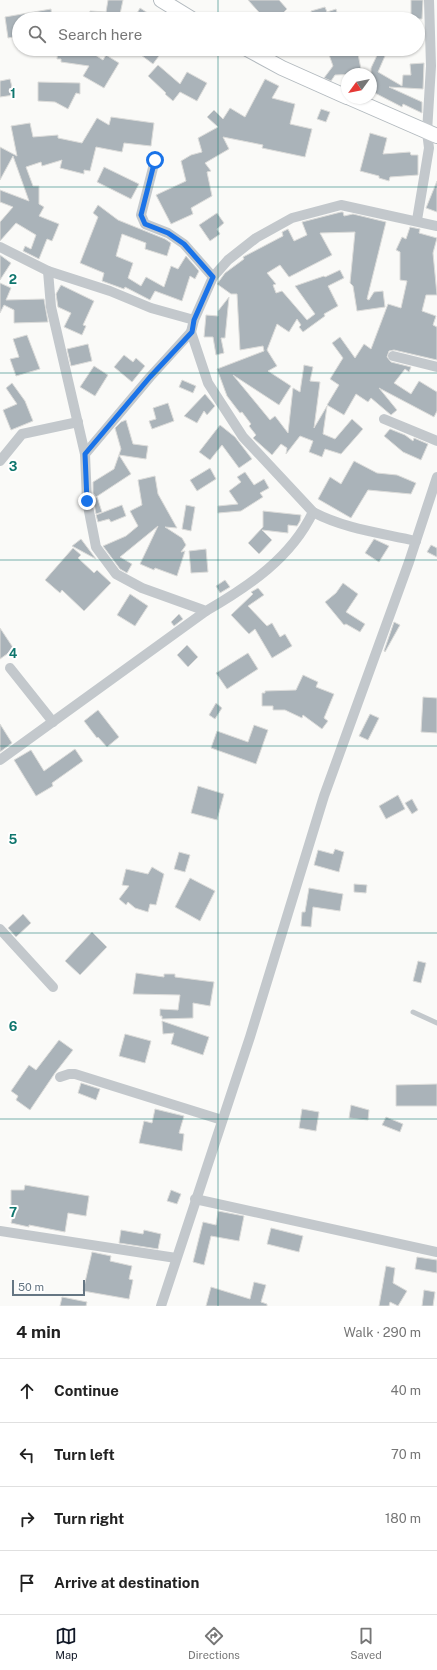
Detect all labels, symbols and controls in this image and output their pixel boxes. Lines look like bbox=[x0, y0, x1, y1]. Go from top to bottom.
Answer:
search box bbox=[12, 12, 425, 56]
icon: search bbox=[26, 23, 48, 45]
text: Search here bbox=[58, 26, 142, 43]
north arrow bbox=[341, 68, 377, 104]
text: 1 bbox=[10, 86, 16, 101]
route start bbox=[146, 151, 164, 169]
text: 2 bbox=[9, 272, 17, 287]
text: 3 bbox=[9, 459, 18, 474]
route end bbox=[78, 492, 96, 510]
text: 4 bbox=[9, 646, 18, 661]
text: 5 bbox=[9, 832, 18, 847]
text: 6 bbox=[9, 1019, 18, 1034]
text: 7 bbox=[9, 1205, 17, 1220]
scale bar bbox=[12, 1278, 85, 1297]
text: 50 m bbox=[18, 1281, 44, 1293]
text: 4 min bbox=[16, 1322, 61, 1342]
text: Walk · 290 m bbox=[343, 1325, 421, 1340]
icon: ahead bbox=[16, 1380, 38, 1402]
text: Continue bbox=[54, 1382, 119, 1399]
text: 40 m bbox=[390, 1383, 421, 1398]
icon: left bbox=[16, 1444, 38, 1466]
text: Turn left bbox=[54, 1446, 115, 1463]
text: 70 m bbox=[391, 1447, 421, 1462]
icon: right bbox=[16, 1508, 38, 1530]
text: Turn right bbox=[54, 1510, 124, 1527]
text: 180 m bbox=[385, 1511, 421, 1526]
icon: arrive bbox=[16, 1572, 38, 1594]
text: Arrive at destination bbox=[54, 1574, 199, 1591]
tab: Map bbox=[55, 1625, 78, 1661]
tab: Directions bbox=[188, 1625, 240, 1661]
tab: Saved bbox=[350, 1625, 382, 1661]

